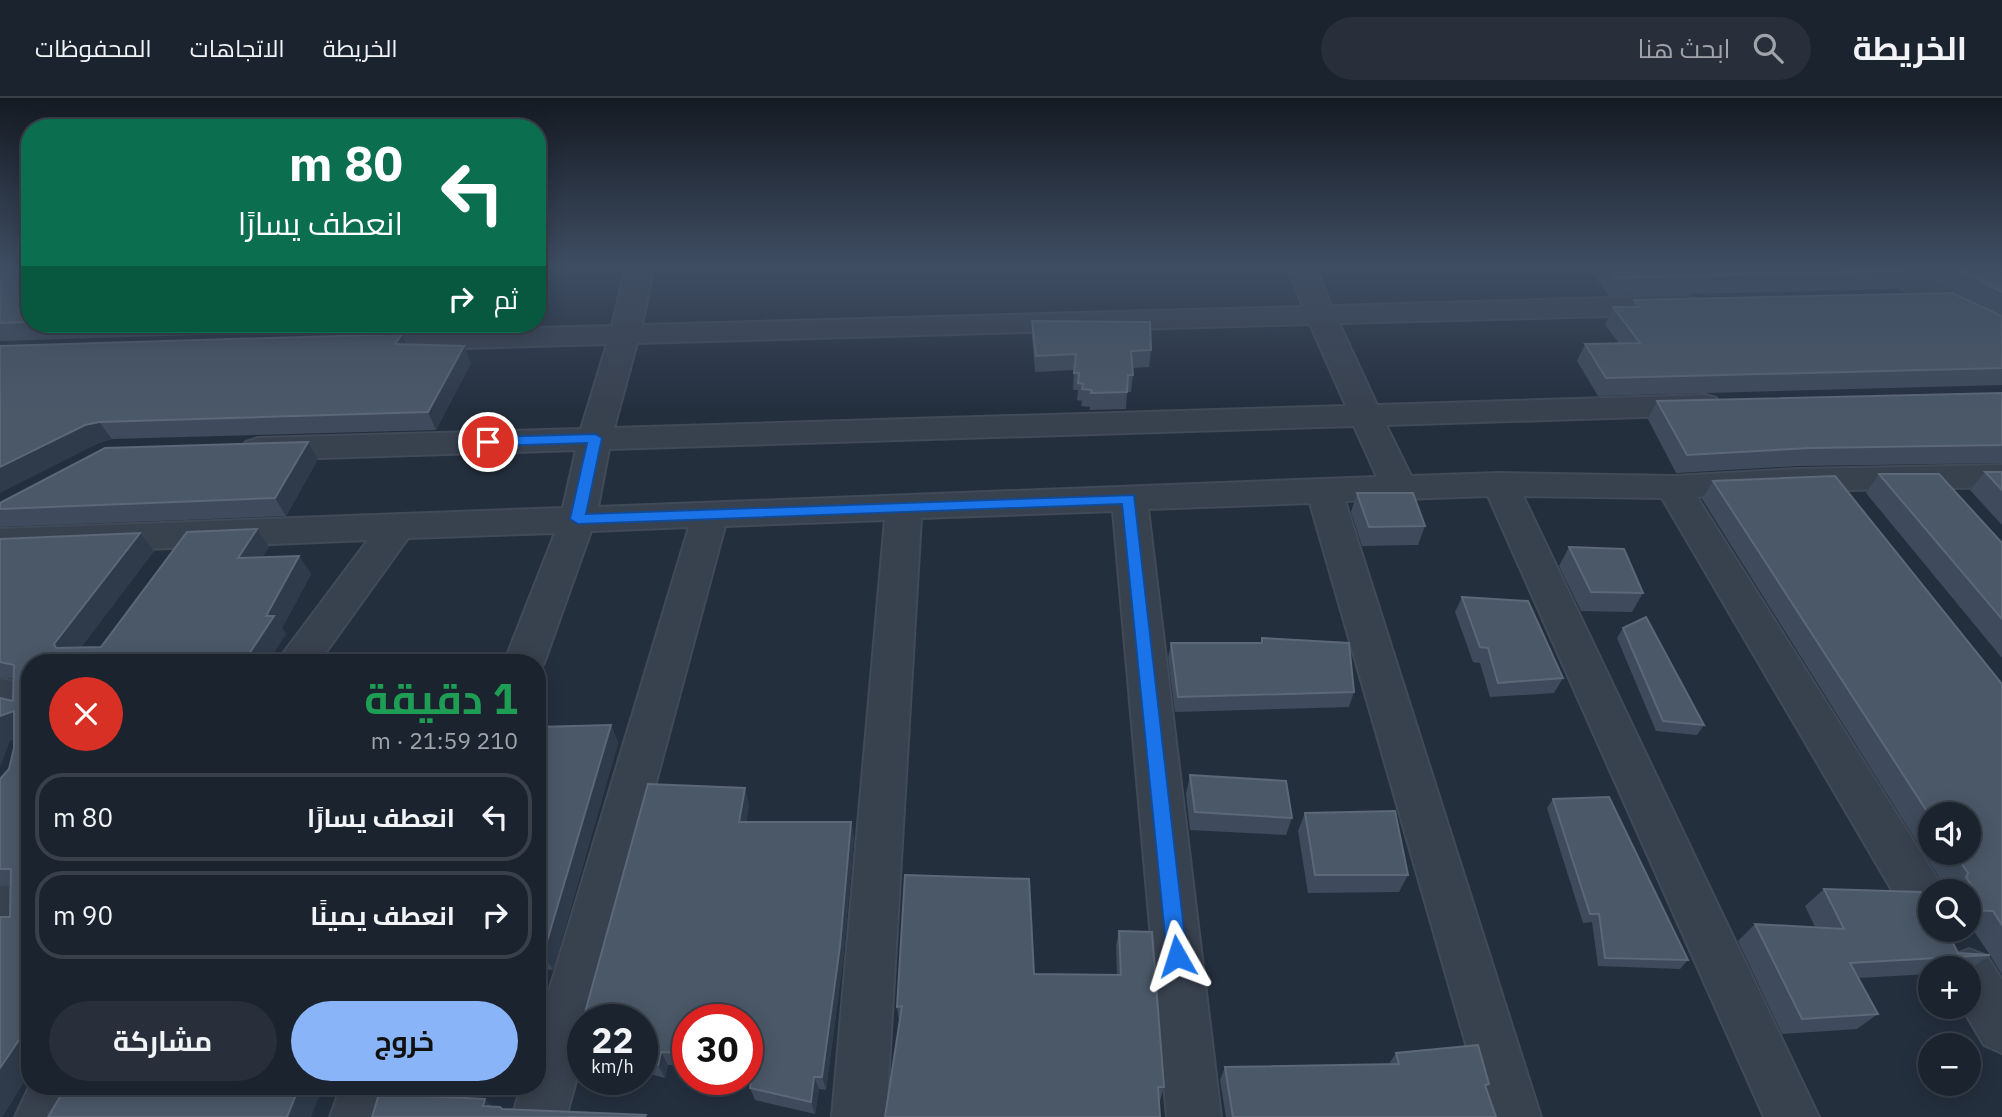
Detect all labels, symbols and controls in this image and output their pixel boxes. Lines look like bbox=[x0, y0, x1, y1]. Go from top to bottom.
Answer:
search box bbox=[1321, 17, 1811, 80]
text: الخريطة bbox=[1853, 26, 1967, 69]
icon: search bbox=[1749, 29, 1787, 67]
text: ابحث هنا bbox=[1638, 31, 1731, 65]
text: المحفوظات bbox=[35, 32, 152, 64]
text: الاتجاهات bbox=[190, 32, 285, 64]
text: الخريطة bbox=[323, 32, 398, 64]
text: 80 m bbox=[289, 131, 403, 194]
icon: left bbox=[427, 147, 518, 238]
text: انعطف يسارًا bbox=[238, 202, 403, 244]
icon: right bbox=[442, 280, 480, 318]
text: ثم bbox=[494, 282, 518, 316]
pin bbox=[458, 412, 518, 472]
icon: arrive bbox=[469, 423, 507, 461]
text: 1 دقيقة bbox=[364, 671, 518, 726]
button: close bbox=[49, 677, 123, 751]
text: 210 m · 21:59 bbox=[371, 725, 518, 755]
icon: left bbox=[476, 798, 514, 836]
text: 80 m bbox=[53, 800, 113, 834]
text: انعطف يسارًا bbox=[307, 800, 455, 834]
map controls bbox=[1918, 802, 1981, 1096]
button: sound bbox=[1918, 802, 1981, 865]
button: search bbox=[1918, 879, 1981, 942]
icon: right bbox=[476, 896, 514, 934]
text: 90 m bbox=[53, 898, 113, 932]
text: انعطف يمينًا bbox=[310, 898, 455, 932]
position arrow bbox=[1140, 919, 1214, 993]
button: + bbox=[1918, 956, 1981, 1019]
button: مشاركة bbox=[49, 1001, 277, 1081]
button: خروج bbox=[291, 1001, 518, 1081]
speed limit sign: 30 bbox=[672, 1004, 763, 1095]
text: 22 bbox=[591, 1017, 634, 1063]
button: − bbox=[1918, 1033, 1981, 1096]
text: km/h bbox=[591, 1055, 634, 1078]

